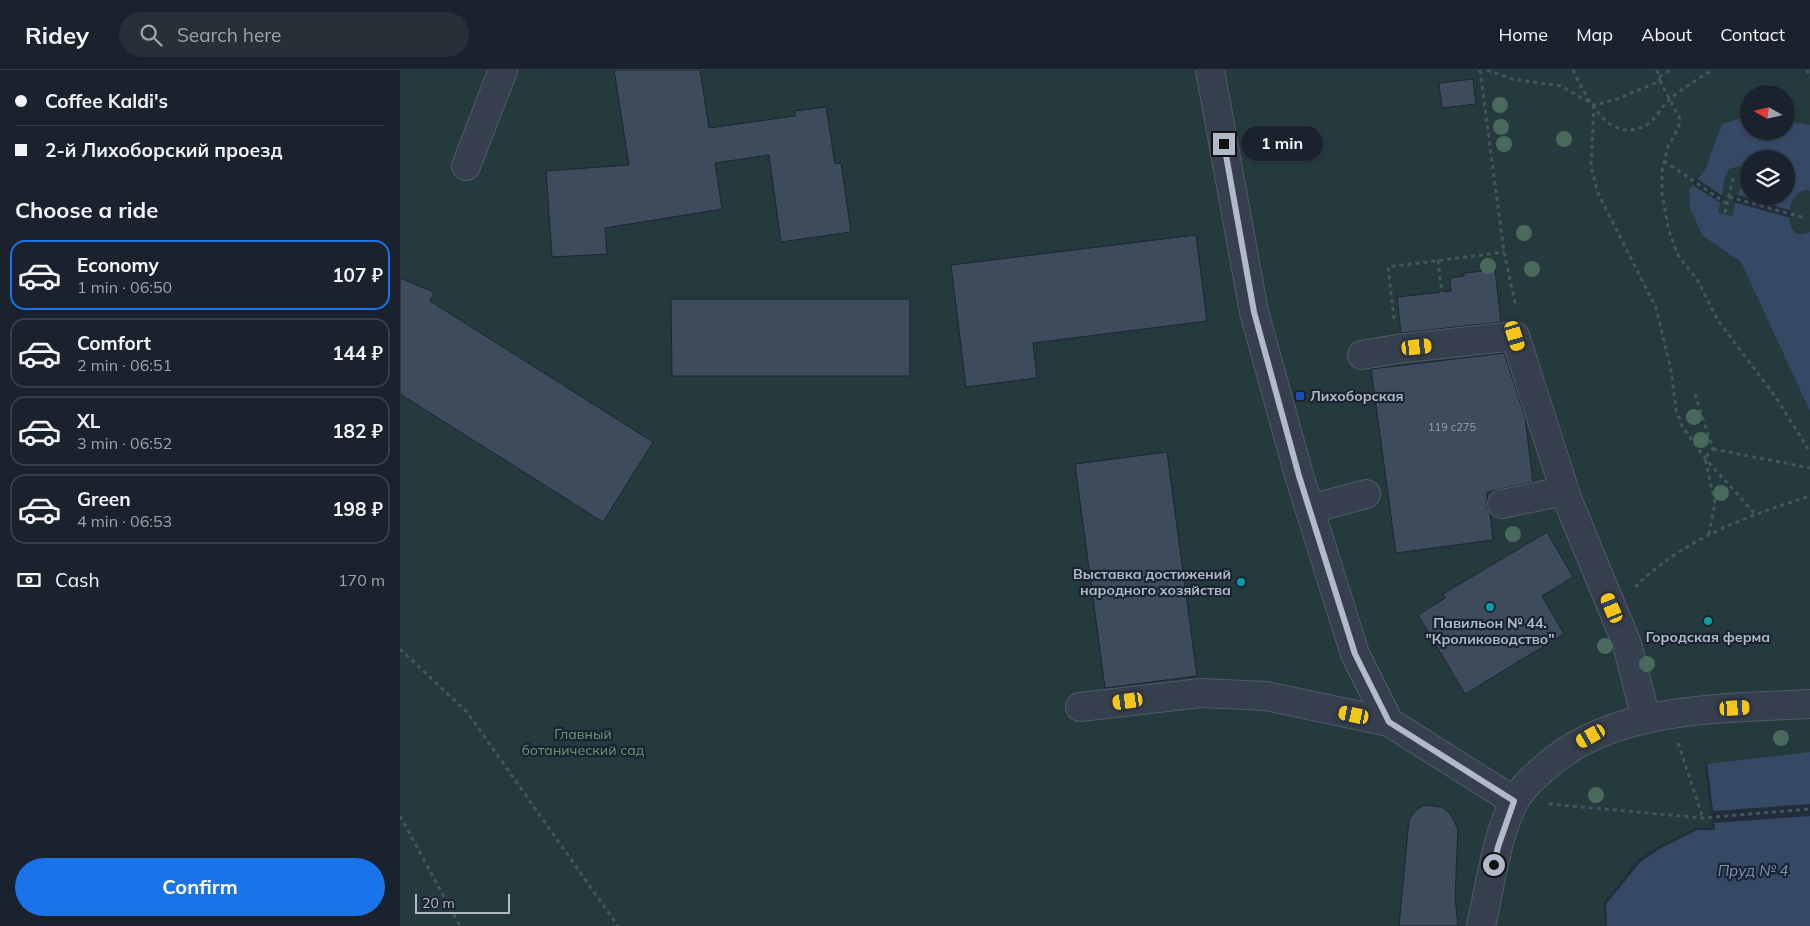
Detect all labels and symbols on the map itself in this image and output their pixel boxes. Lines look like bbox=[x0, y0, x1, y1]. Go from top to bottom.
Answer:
north arrow bbox=[1740, 85, 1795, 140]
callout: 1 min bbox=[1242, 126, 1324, 162]
route end bbox=[1213, 133, 1235, 155]
car bbox=[1503, 319, 1526, 353]
car bbox=[1401, 338, 1432, 356]
place label: Лихоборская bbox=[1310, 387, 1404, 405]
marker: Лихоборская bbox=[1294, 390, 1306, 402]
house number: 119 с275 bbox=[1428, 420, 1476, 434]
place label: Выставка достижений народного хозяйства bbox=[1073, 565, 1231, 599]
marker: Выставка достижений народного хозяйства bbox=[1235, 576, 1247, 588]
car bbox=[1599, 591, 1624, 625]
marker: Павильон № 44. "Кролиководство" bbox=[1484, 601, 1496, 613]
place label: Павильон № 44. "Кролиководство" bbox=[1425, 614, 1555, 648]
marker: Городская ферма bbox=[1702, 615, 1714, 627]
place label: Городская ферма bbox=[1646, 628, 1770, 646]
car bbox=[1112, 691, 1143, 711]
car bbox=[1719, 700, 1750, 716]
car bbox=[1337, 705, 1370, 725]
car bbox=[1574, 722, 1607, 750]
park label: Главный ботанический сад bbox=[522, 725, 645, 759]
route start bbox=[1483, 854, 1505, 876]
water label: Пруд № 4 bbox=[1718, 861, 1788, 880]
scale bar bbox=[415, 891, 510, 914]

